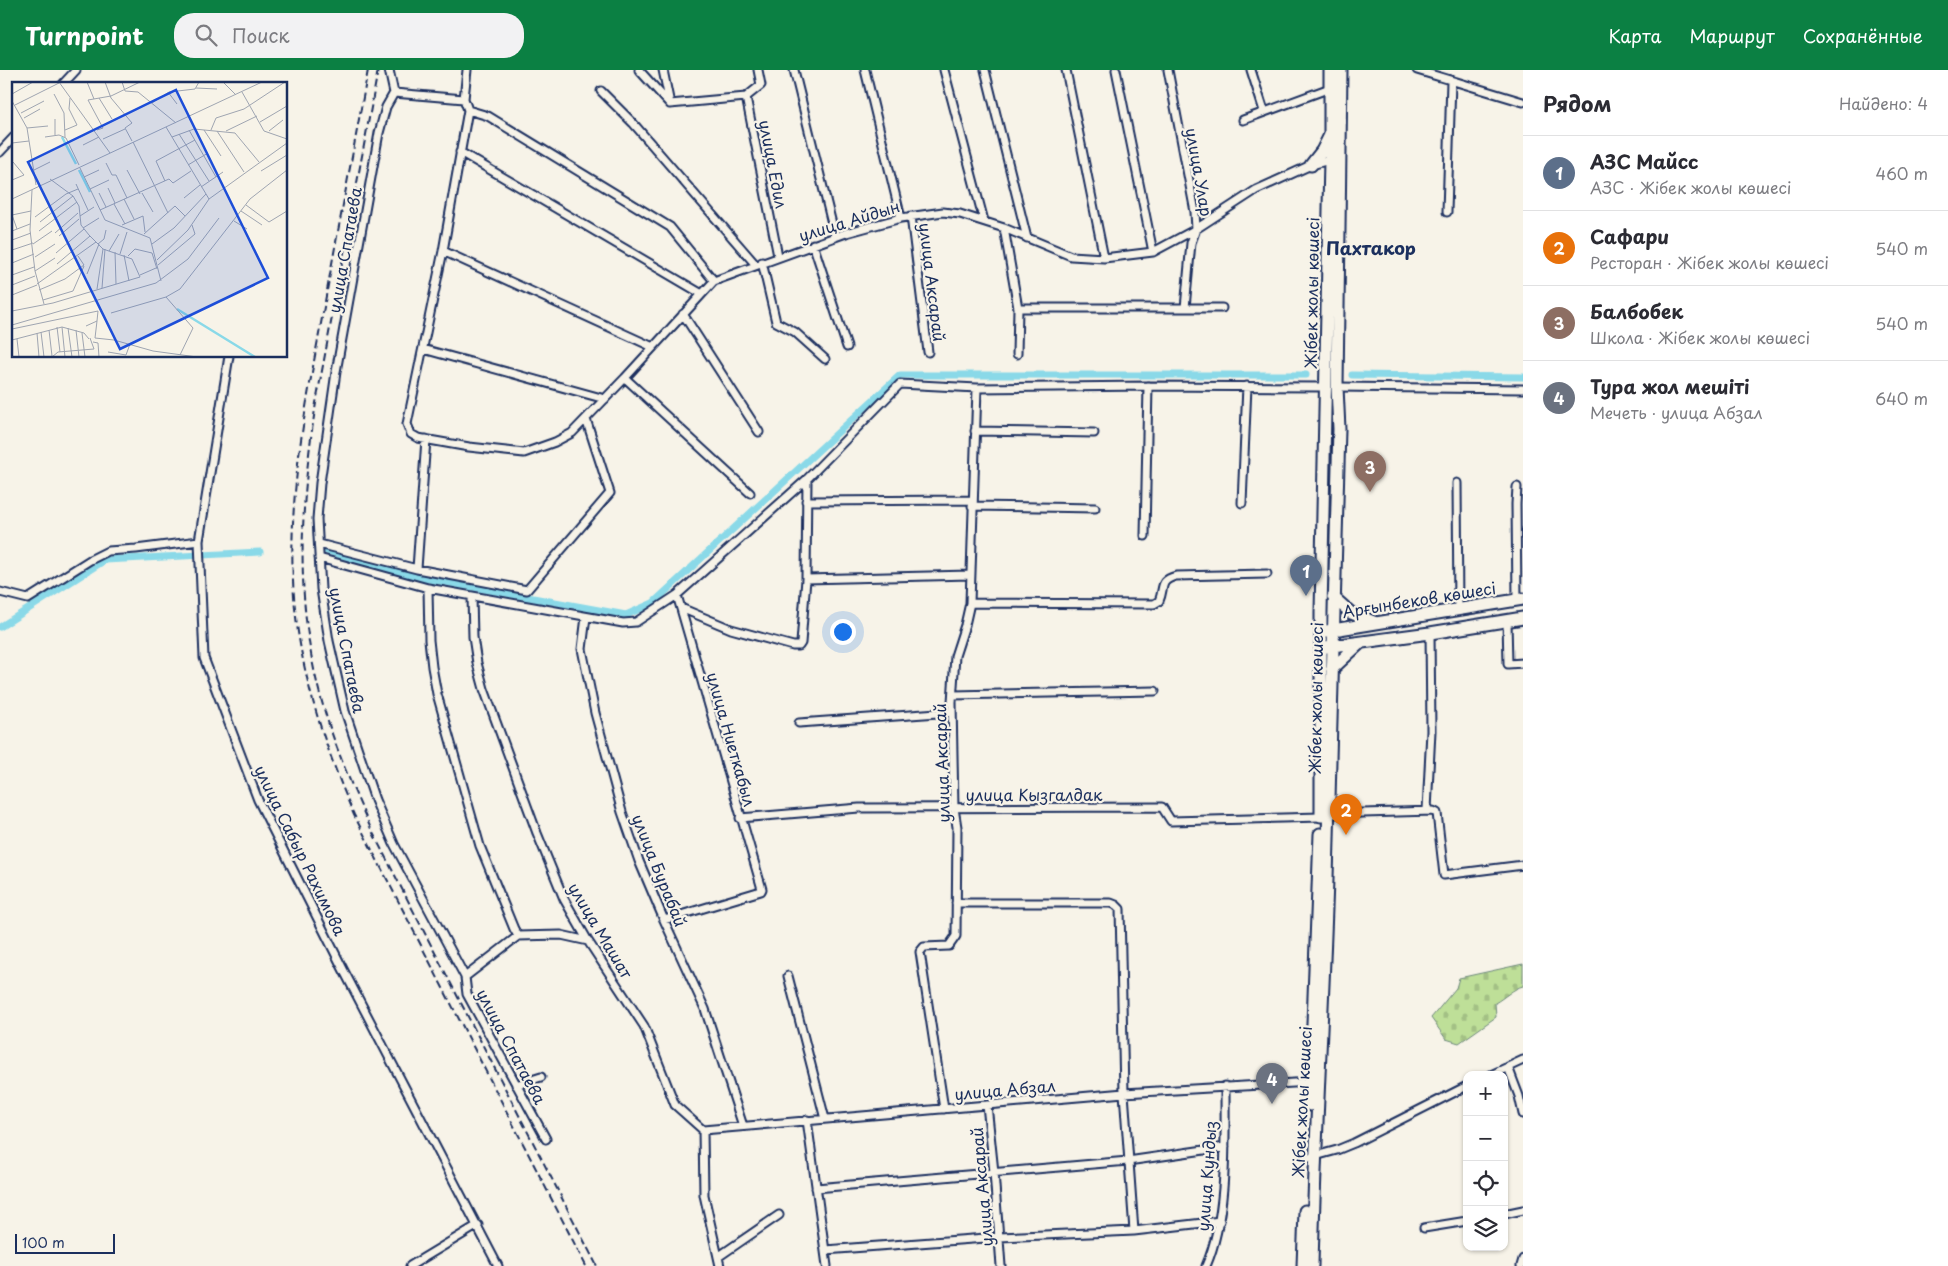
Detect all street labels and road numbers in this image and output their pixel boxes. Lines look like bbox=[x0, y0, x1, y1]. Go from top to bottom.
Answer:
street label: улица Едил bbox=[754, 118, 794, 210]
street label: улица Улар bbox=[1180, 126, 1220, 218]
street label: улица Спатаева bbox=[321, 185, 367, 315]
street label: улица Айдын bbox=[795, 193, 903, 247]
street label: Жібек жолы көшесі bbox=[1298, 217, 1324, 369]
street label: улица Аксарай bbox=[914, 221, 952, 343]
street label: Арғынбеков көшесі bbox=[1340, 575, 1498, 623]
street label: улица Спатаева bbox=[324, 585, 372, 715]
street label: Жібек жолы көшесі bbox=[1302, 622, 1328, 774]
street label: улица Ниеткабыл bbox=[701, 669, 763, 809]
street label: улица Аксарай bbox=[927, 703, 955, 823]
street label: улица Сабыр Рахимова bbox=[249, 761, 353, 939]
street label: улица Кызгалдак bbox=[966, 782, 1103, 806]
street label: улица Бурабай bbox=[627, 810, 693, 930]
street label: улица Машат bbox=[563, 877, 639, 983]
street label: улица Спатаева bbox=[471, 984, 553, 1108]
street label: Жібек жолы көшесі bbox=[1285, 1025, 1317, 1179]
street label: улица Абзал bbox=[953, 1073, 1057, 1105]
street label: улица Кундыз bbox=[1190, 1120, 1222, 1232]
street label: улица Аксарай bbox=[964, 1126, 998, 1248]

